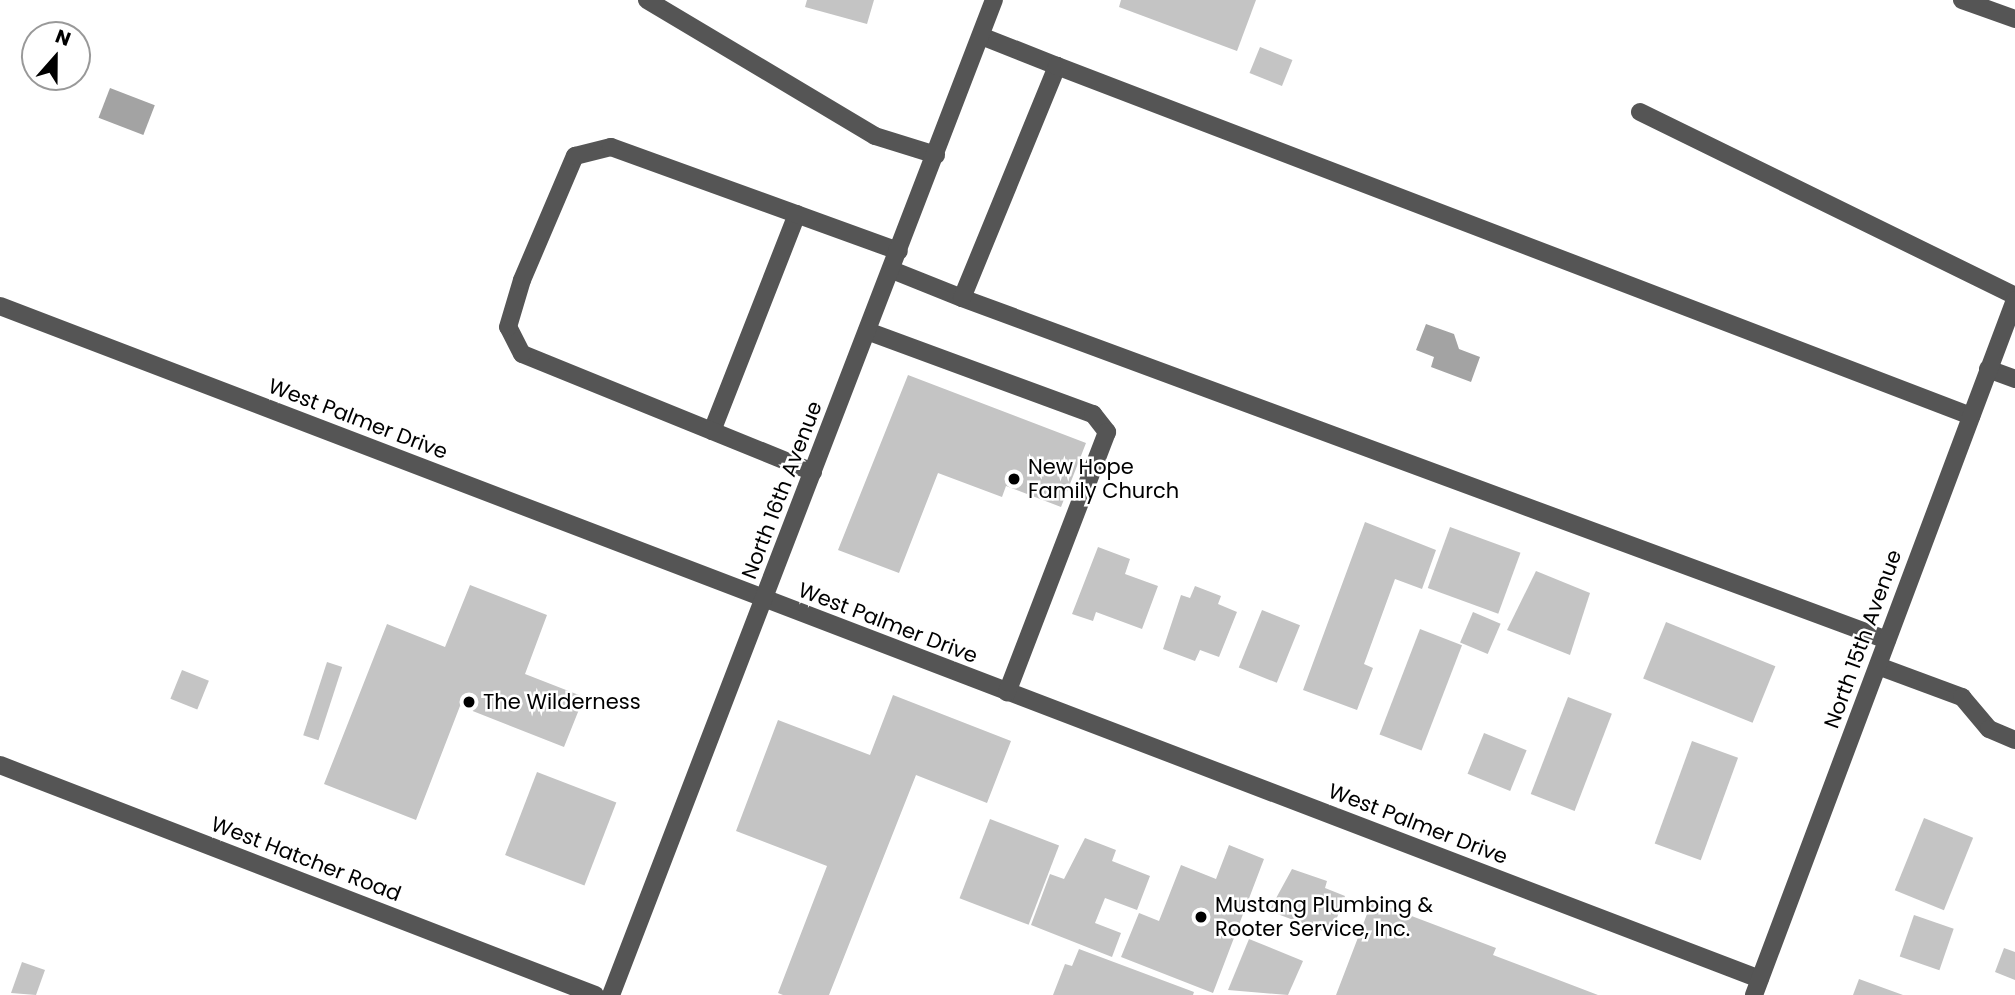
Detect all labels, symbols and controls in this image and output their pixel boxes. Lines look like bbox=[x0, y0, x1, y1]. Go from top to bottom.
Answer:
north arrow bbox=[21, 21, 91, 91]
text: N bbox=[51, 23, 74, 53]
street label: West Palmer Drive bbox=[265, 373, 451, 465]
street label: North 16th Avenue bbox=[736, 398, 828, 582]
place label: New Hope Family Church bbox=[1028, 454, 1179, 504]
marker: New Hope Family Church bbox=[1006, 471, 1022, 487]
street label: North 15th Avenue bbox=[1819, 546, 1907, 732]
street label: West Palmer Drive bbox=[795, 577, 981, 669]
place label: The Wilderness bbox=[483, 689, 641, 715]
marker: The Wilderness bbox=[461, 694, 477, 710]
street label: West Palmer Drive bbox=[1325, 778, 1511, 870]
street label: West Hatcher Road bbox=[207, 811, 405, 907]
place label: Mustang Plumbing & Rooter Service, Inc. bbox=[1215, 892, 1433, 942]
marker: Mustang Plumbing & Rooter Service, Inc. bbox=[1193, 909, 1209, 925]

